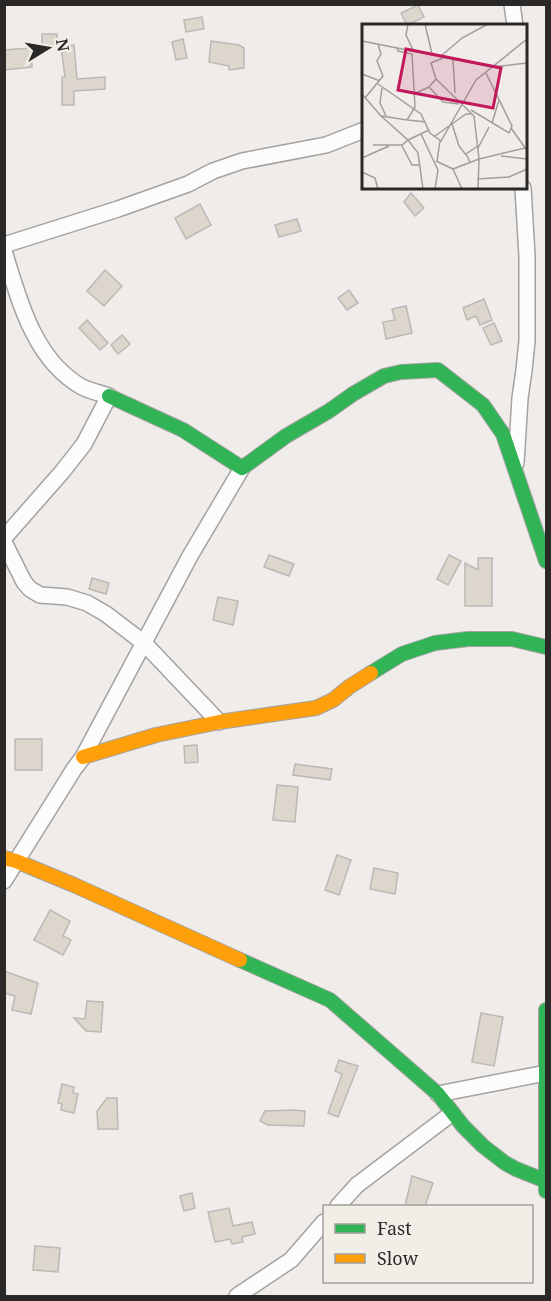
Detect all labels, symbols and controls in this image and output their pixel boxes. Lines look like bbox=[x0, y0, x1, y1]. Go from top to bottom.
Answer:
north arrow bbox=[18, 18, 78, 78]
inset map bbox=[362, 24, 527, 189]
text: N bbox=[51, 37, 75, 54]
legend bbox=[323, 1205, 533, 1283]
text: Fast bbox=[377, 1216, 412, 1240]
text: Slow bbox=[377, 1246, 419, 1270]

